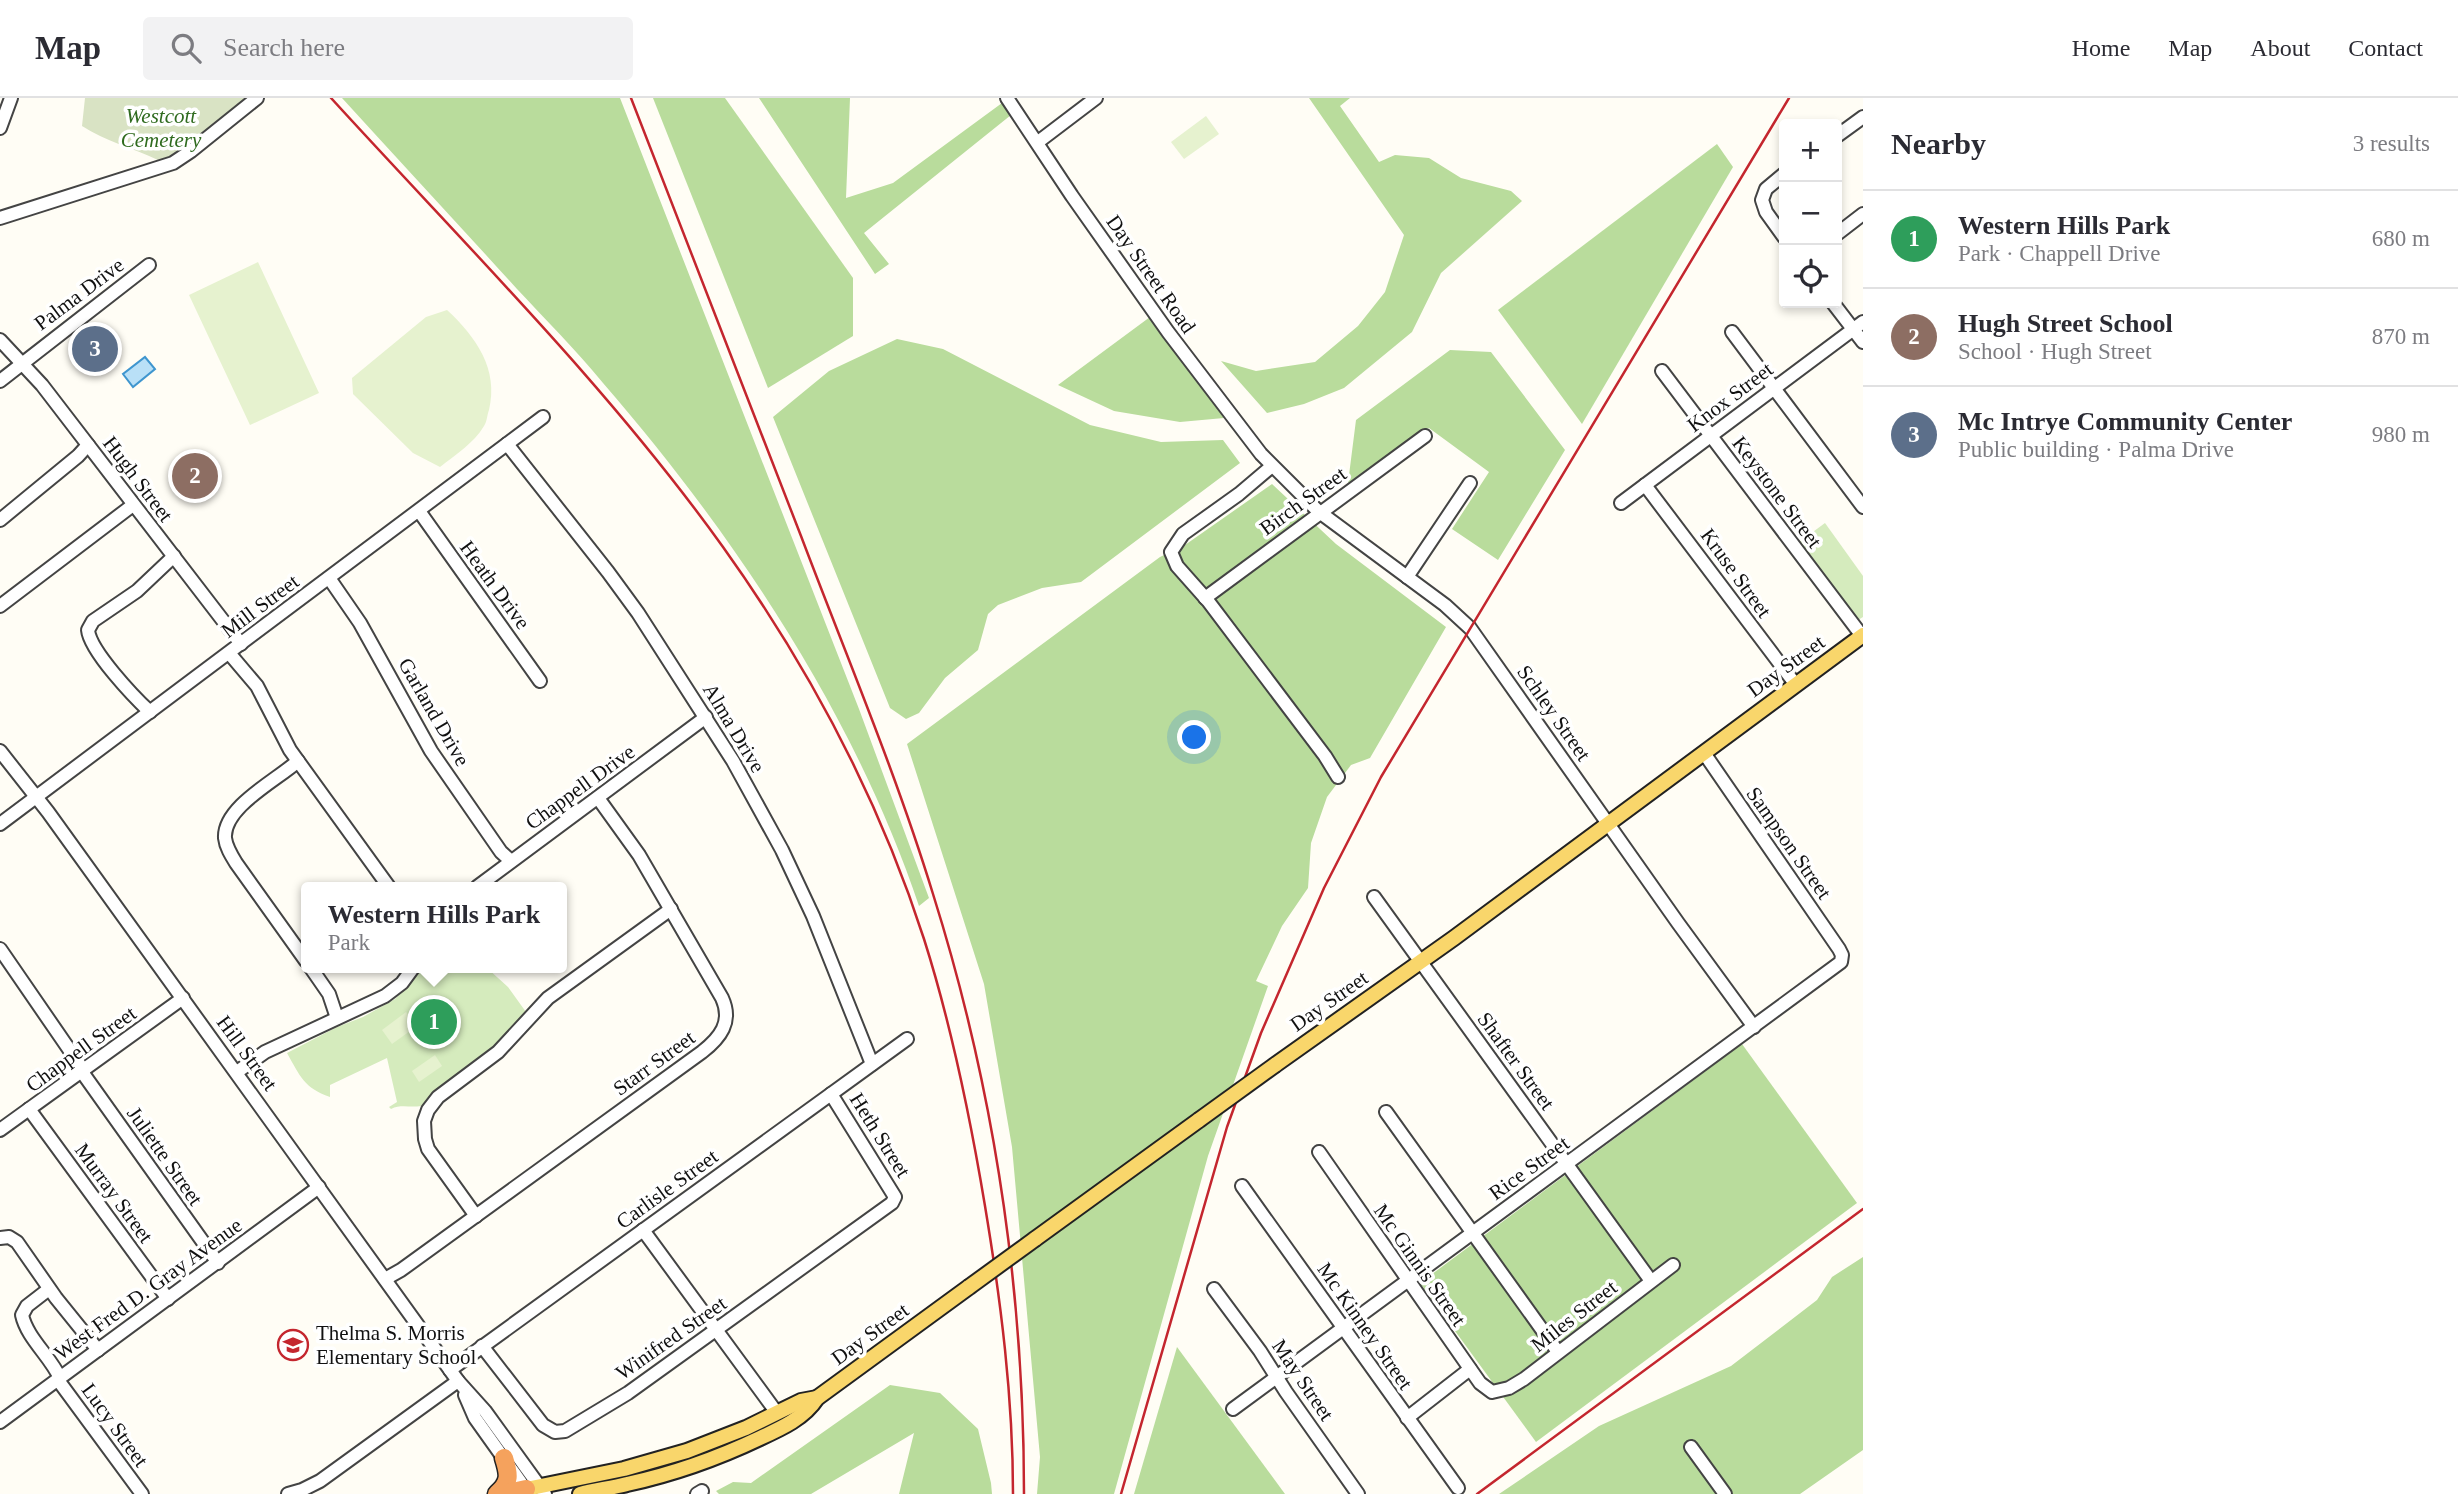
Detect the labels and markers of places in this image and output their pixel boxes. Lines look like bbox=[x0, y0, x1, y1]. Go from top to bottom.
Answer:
pin: 3 bbox=[72, 323, 118, 375]
pin: 2 bbox=[172, 450, 218, 502]
pin: 1 bbox=[411, 996, 457, 1048]
place label: Thelma S. Morris Elementary School bbox=[316, 1321, 477, 1369]
school or university icon: Thelma S. Morris Elementary School bbox=[276, 1328, 310, 1362]

